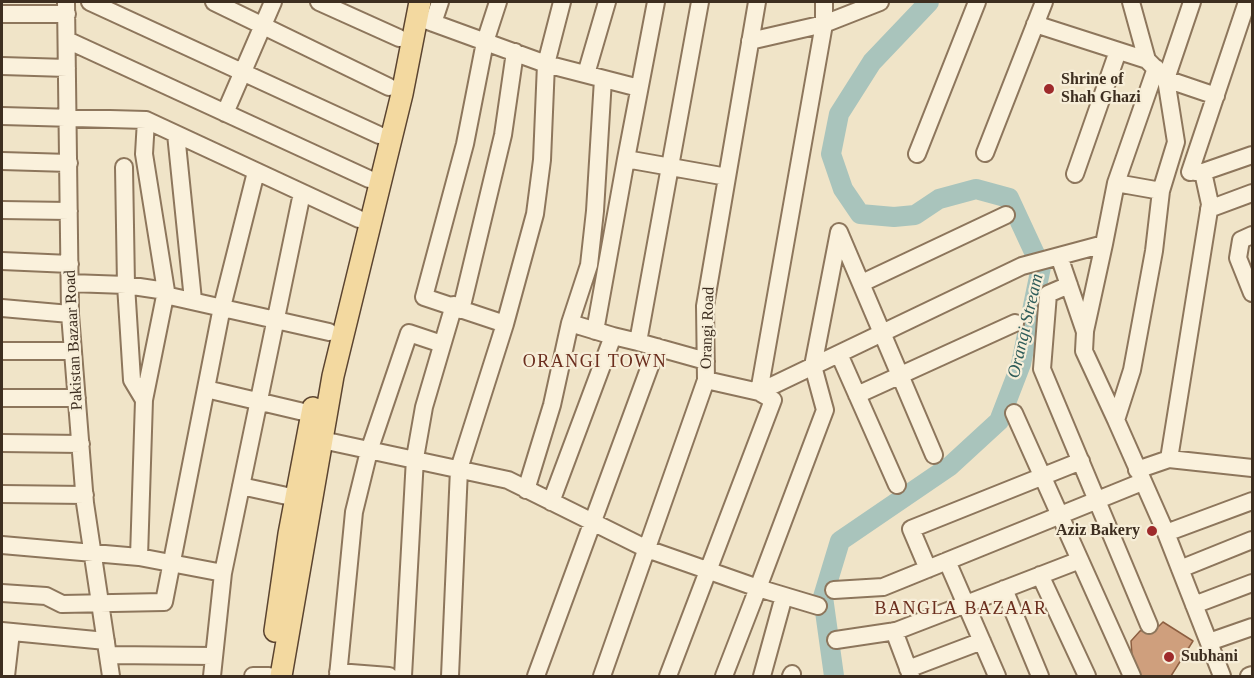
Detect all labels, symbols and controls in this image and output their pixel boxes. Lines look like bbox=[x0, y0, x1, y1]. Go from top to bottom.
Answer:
place label: Shrine of Shah Ghazi bbox=[1061, 70, 1141, 108]
marker: Shrine of Shah Ghazi bbox=[1042, 82, 1056, 96]
street label: Pakistan Bazaar Road bbox=[61, 269, 87, 411]
water label: Orangi Stream bbox=[1003, 272, 1049, 380]
street label: Orangi Road bbox=[697, 287, 719, 369]
district label: ORANGI TOWN bbox=[523, 351, 667, 373]
place label: Aziz Bakery bbox=[1056, 521, 1140, 541]
marker: Aziz Bakery bbox=[1145, 524, 1159, 538]
district label: BANGLA BAZAAR bbox=[874, 598, 1048, 620]
place label: Subhani bbox=[1181, 647, 1238, 667]
marker: Subhani bbox=[1162, 650, 1176, 664]

